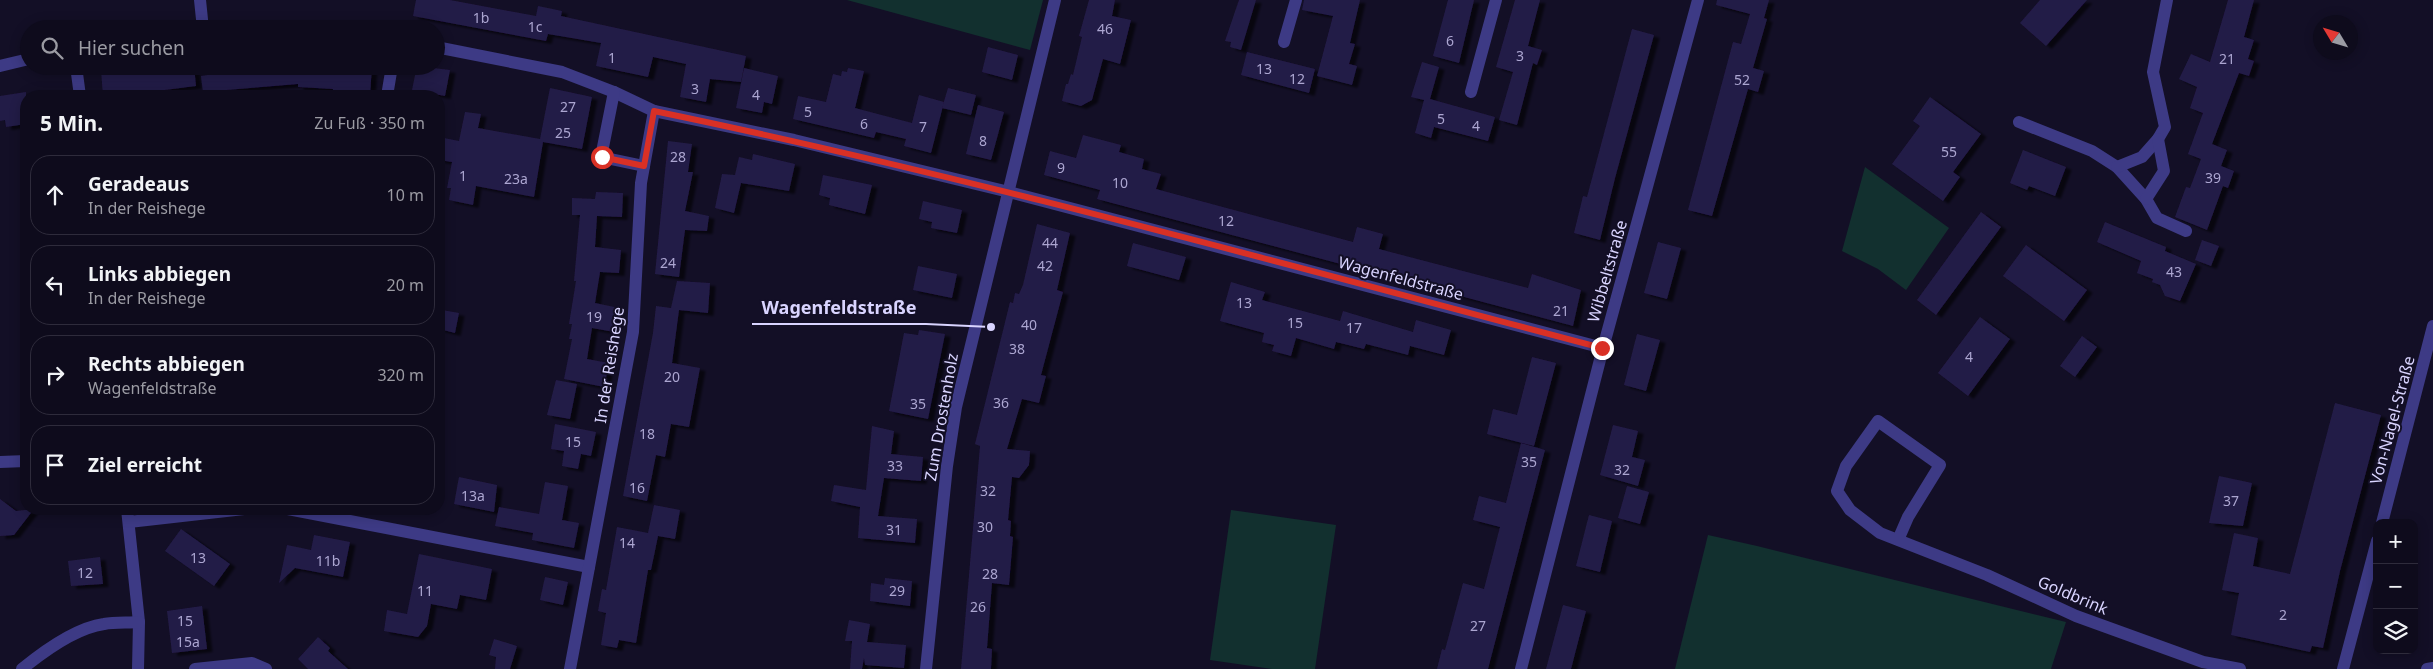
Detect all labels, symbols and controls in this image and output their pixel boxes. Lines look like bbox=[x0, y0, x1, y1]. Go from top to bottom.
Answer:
house number: 1b bbox=[473, 8, 489, 27]
north arrow bbox=[2313, 15, 2358, 60]
house number: 1c bbox=[528, 17, 543, 36]
house number: 46 bbox=[1097, 19, 1113, 38]
search box bbox=[20, 20, 445, 75]
house number: 6 bbox=[1446, 31, 1454, 50]
icon: search bbox=[38, 34, 66, 62]
text: Hier suchen bbox=[78, 35, 185, 61]
house number: 3 bbox=[1516, 46, 1524, 65]
house number: 1 bbox=[608, 48, 616, 67]
house number: 21 bbox=[2219, 49, 2235, 68]
house number: 13 bbox=[1256, 59, 1272, 78]
house number: 12 bbox=[1289, 69, 1305, 88]
house number: 52 bbox=[1734, 70, 1750, 89]
house number: 3 bbox=[691, 79, 699, 98]
house number: 4 bbox=[752, 85, 760, 104]
house number: 27 bbox=[560, 97, 576, 116]
house number: 5 bbox=[804, 102, 812, 121]
text: 5 Min. bbox=[40, 109, 103, 137]
house number: 5 bbox=[1437, 109, 1445, 128]
text: Zu Fuß · 350 m bbox=[314, 112, 425, 134]
house number: 6 bbox=[860, 114, 868, 133]
house number: 4 bbox=[1472, 116, 1480, 135]
house number: 7 bbox=[919, 117, 927, 136]
house number: 25 bbox=[555, 123, 571, 142]
house number: 8 bbox=[979, 131, 987, 150]
house number: 55 bbox=[1941, 142, 1957, 161]
route start bbox=[591, 146, 614, 169]
house number: 28 bbox=[670, 147, 686, 166]
house number: 9 bbox=[1057, 158, 1065, 177]
house number: 1 bbox=[459, 166, 467, 185]
house number: 39 bbox=[2205, 168, 2221, 187]
house number: 23a bbox=[504, 169, 528, 188]
text: Geradeaus bbox=[88, 171, 189, 197]
house number: 10 bbox=[1112, 173, 1128, 192]
icon: ahead bbox=[41, 181, 69, 209]
text: 10 m bbox=[387, 184, 424, 206]
text: In der Reishege bbox=[88, 197, 206, 219]
house number: 12 bbox=[1218, 211, 1234, 230]
street label: Wibbeltstraße bbox=[1582, 217, 1632, 325]
house number: 44 bbox=[1042, 233, 1058, 252]
street label: Wagenfeldstraße bbox=[1336, 251, 1466, 305]
house number: 24 bbox=[660, 253, 676, 272]
house number: 42 bbox=[1037, 256, 1053, 275]
text: Links abbiegen bbox=[88, 261, 231, 287]
house number: 43 bbox=[2166, 262, 2182, 281]
icon: left bbox=[41, 271, 69, 299]
text: 20 m bbox=[387, 274, 424, 296]
text: In der Reishege bbox=[88, 287, 206, 309]
callout: Wagenfeldstraße bbox=[752, 291, 926, 324]
house number: 13 bbox=[1236, 293, 1252, 312]
text: Wagenfeldstraße bbox=[762, 295, 916, 319]
house number: 21 bbox=[1553, 301, 1569, 320]
street label: In der Reishege bbox=[589, 305, 629, 425]
house number: 19 bbox=[586, 307, 602, 326]
house number: 15 bbox=[1287, 313, 1303, 332]
house number: 40 bbox=[1021, 315, 1037, 334]
house number: 17 bbox=[1346, 318, 1362, 337]
route end bbox=[1591, 337, 1614, 360]
house number: 38 bbox=[1009, 339, 1025, 358]
house number: 4 bbox=[1965, 347, 1973, 366]
text: Rechts abbiegen bbox=[88, 351, 245, 377]
street label: Zum Drostenholz bbox=[919, 351, 963, 483]
street label: Von-Nagel-Straße bbox=[2364, 353, 2420, 487]
icon: right bbox=[41, 361, 69, 389]
text: 320 m bbox=[377, 364, 424, 386]
house number: 20 bbox=[664, 367, 680, 386]
text: Wagenfeldstraße bbox=[88, 377, 217, 399]
house number: 36 bbox=[993, 393, 1009, 412]
house number: 35 bbox=[910, 394, 926, 413]
house number: 18 bbox=[639, 424, 655, 443]
house number: 15 bbox=[565, 432, 581, 451]
icon: arrive bbox=[41, 451, 69, 479]
text: Ziel erreicht bbox=[88, 452, 202, 478]
house number: 35 bbox=[1521, 452, 1537, 471]
house number: 33 bbox=[887, 456, 903, 475]
house number: 32 bbox=[1614, 460, 1630, 479]
house number: 16 bbox=[629, 478, 645, 497]
house number: 32 bbox=[980, 481, 996, 500]
house number: 13a bbox=[461, 486, 485, 505]
house number: 37 bbox=[2223, 491, 2239, 510]
house number: 30 bbox=[977, 517, 993, 536]
map controls bbox=[2373, 519, 2418, 654]
button: + bbox=[2373, 519, 2418, 564]
house number: 31 bbox=[886, 520, 902, 539]
house number: 14 bbox=[619, 533, 635, 552]
house number: 13 bbox=[190, 548, 206, 567]
house number: 11b bbox=[316, 551, 340, 570]
house number: 12 bbox=[77, 563, 93, 582]
house number: 28 bbox=[982, 564, 998, 583]
button: − bbox=[2373, 564, 2418, 609]
street label: Goldbrink bbox=[2034, 570, 2112, 620]
house number: 11 bbox=[417, 581, 433, 600]
house number: 29 bbox=[889, 581, 905, 600]
house number: 26 bbox=[970, 597, 986, 616]
house number: 2 bbox=[2279, 605, 2287, 624]
button: layers bbox=[2373, 609, 2418, 654]
house number: 15 bbox=[177, 611, 193, 630]
house number: 27 bbox=[1470, 616, 1486, 635]
house number: 15a bbox=[176, 632, 200, 651]

